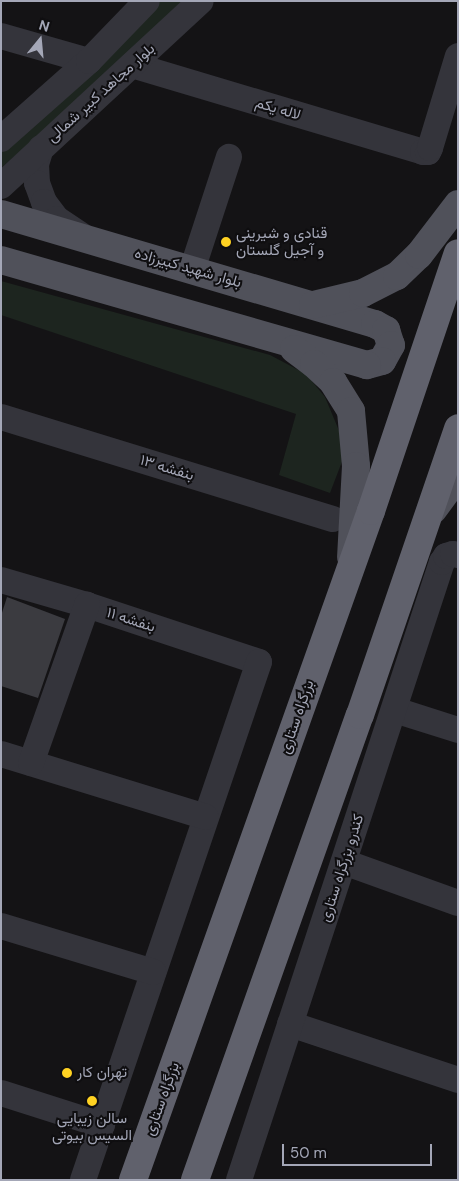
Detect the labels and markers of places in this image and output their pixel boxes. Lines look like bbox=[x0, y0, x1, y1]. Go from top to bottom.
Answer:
place label: قنادی و شیرینی و آجیل گلستان bbox=[236, 224, 327, 259]
marker: قنادی و شیرینی و آجیل گلستان bbox=[220, 236, 232, 248]
place label: تهران کار bbox=[77, 1064, 127, 1082]
marker: تهران کار bbox=[61, 1067, 73, 1079]
marker: سالن زیبایی السیس بیوتی bbox=[86, 1095, 98, 1107]
place label: سالن زیبایی السیس بیوتی bbox=[52, 1109, 132, 1144]

